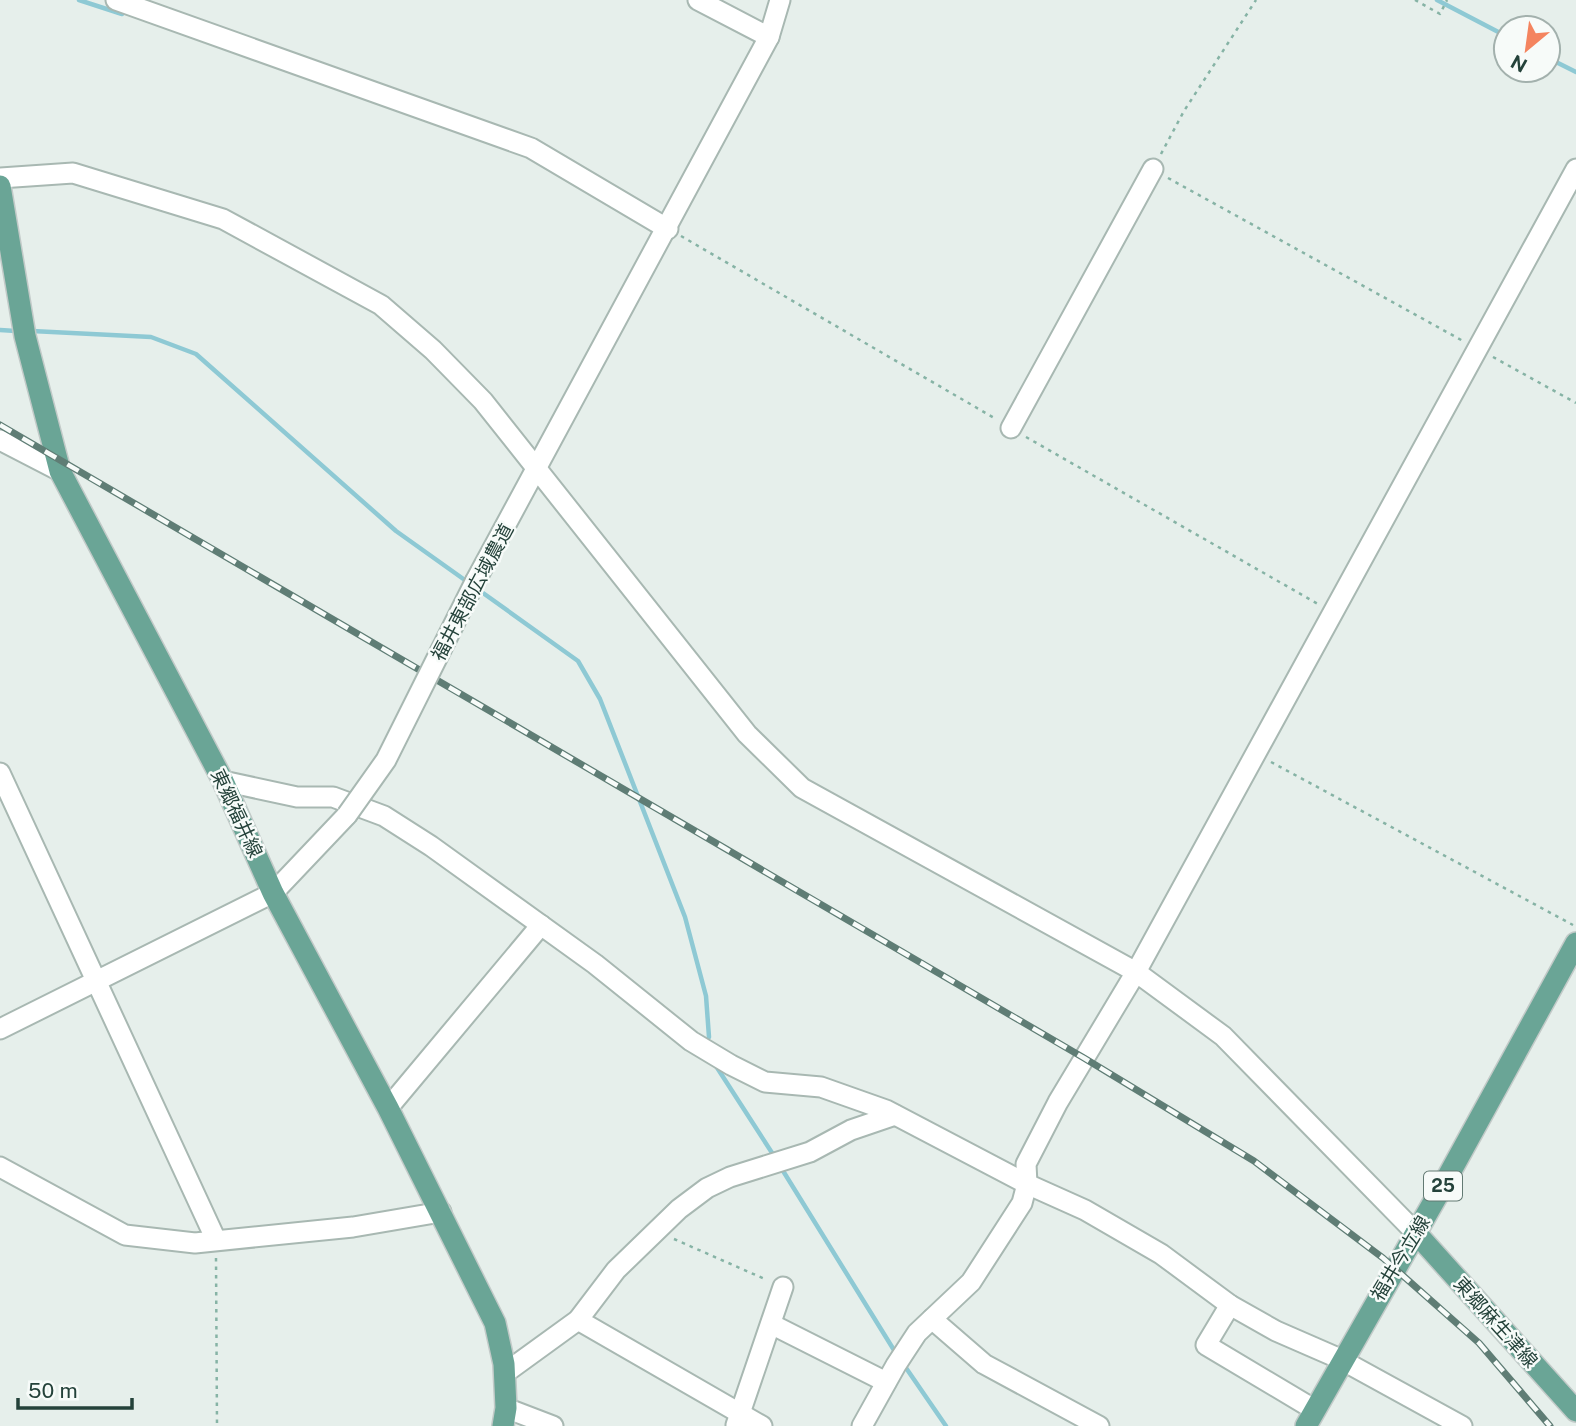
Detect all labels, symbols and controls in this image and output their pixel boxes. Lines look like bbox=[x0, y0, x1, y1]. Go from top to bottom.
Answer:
north arrow bbox=[1492, 14, 1562, 84]
text: N bbox=[1507, 51, 1531, 77]
street label: 福井東部広域農道 bbox=[427, 520, 517, 664]
street label: 東郷福井線 bbox=[207, 765, 267, 861]
road number: 25 bbox=[1424, 1171, 1462, 1200]
street label: 福井今立線 bbox=[1366, 1212, 1434, 1304]
street label: 東郷麻生津線 bbox=[1450, 1272, 1542, 1372]
scale bar bbox=[18, 1366, 131, 1410]
text: 50 m bbox=[28, 1378, 78, 1403]

